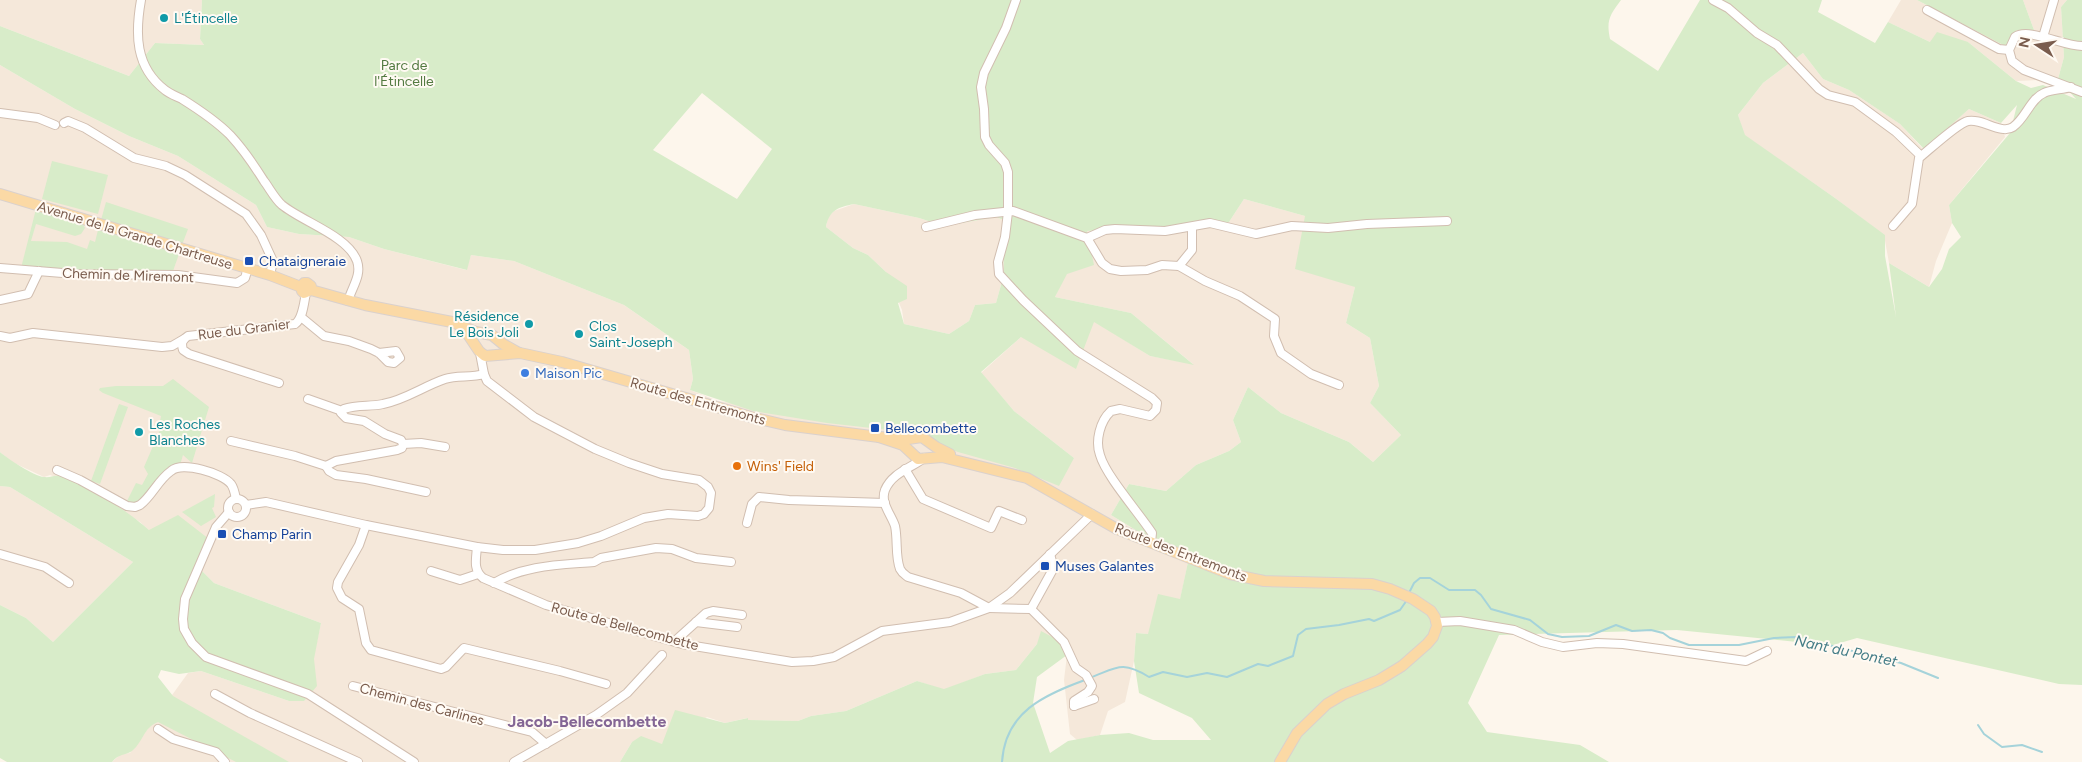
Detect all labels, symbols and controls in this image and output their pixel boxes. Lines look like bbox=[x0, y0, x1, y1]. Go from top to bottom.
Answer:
place label: L'Étincelle bbox=[174, 10, 238, 27]
marker: L'Étincelle bbox=[158, 12, 170, 24]
north arrow bbox=[2012, 20, 2062, 70]
text: N bbox=[2015, 35, 2034, 49]
park label: Parc de l'Étincelle bbox=[374, 57, 434, 90]
street label: Avenue de la Grande Chartreuse bbox=[35, 198, 235, 273]
place label: Chataigneraie bbox=[259, 253, 346, 270]
marker: Chataigneraie bbox=[243, 255, 255, 267]
street label: Chemin de Miremont bbox=[62, 265, 194, 286]
place label: Résidence Le Bois Joli bbox=[449, 308, 519, 341]
street label: Rue du Granier bbox=[197, 315, 292, 344]
marker: Résidence Le Bois Joli bbox=[523, 318, 535, 330]
place label: Clos Saint-Joseph bbox=[589, 318, 673, 351]
marker: Clos Saint-Joseph bbox=[573, 328, 585, 340]
place label: Maison Pic bbox=[535, 365, 602, 382]
marker: Maison Pic bbox=[519, 367, 531, 379]
street label: Route des Entremonts bbox=[628, 374, 768, 429]
place label: Les Roches Blanches bbox=[149, 416, 220, 449]
place label: Bellecombette bbox=[885, 420, 977, 437]
marker: Bellecombette bbox=[869, 422, 881, 434]
marker: Les Roches Blanches bbox=[133, 426, 145, 438]
place label: Wins' Field bbox=[747, 458, 814, 475]
marker: Wins' Field bbox=[731, 460, 743, 472]
street label: Route des Entremonts bbox=[1112, 519, 1249, 586]
place label: Champ Parin bbox=[232, 526, 312, 543]
marker: Champ Parin bbox=[216, 528, 228, 540]
place label: Muses Galantes bbox=[1055, 558, 1154, 575]
marker: Muses Galantes bbox=[1039, 560, 1051, 572]
street label: Route de Bellecombette bbox=[549, 599, 701, 654]
water label: Nant du Pontet bbox=[1793, 631, 1899, 671]
street label: Chemin des Carlines bbox=[358, 680, 486, 729]
district label: Jacob-Bellecombette bbox=[508, 712, 667, 731]

